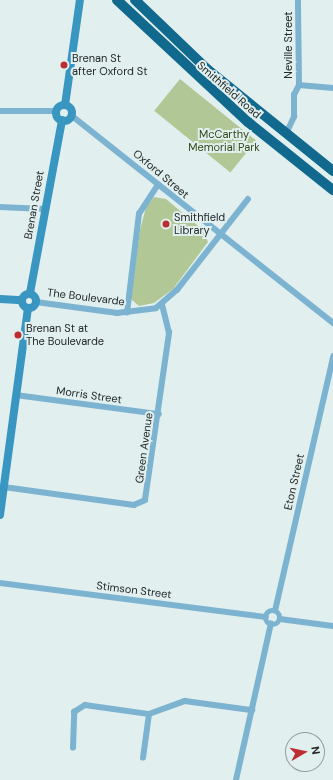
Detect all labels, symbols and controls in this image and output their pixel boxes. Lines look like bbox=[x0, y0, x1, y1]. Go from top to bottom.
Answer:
street label: Neville Street bbox=[281, 11, 295, 79]
place label: Brenan St after Oxford St bbox=[72, 52, 148, 78]
street label: Smithfield Road bbox=[195, 59, 263, 121]
marker: Brenan St after Oxford St bbox=[59, 60, 69, 70]
park label: McCarthy Memorial Park bbox=[188, 128, 260, 154]
street label: Oxford Street bbox=[130, 147, 192, 201]
street label: Brenan Street bbox=[21, 170, 47, 240]
place label: Smithfield Library bbox=[174, 211, 225, 237]
marker: Smithfield Library bbox=[161, 219, 171, 229]
street label: The Boulevarde bbox=[46, 286, 126, 308]
place label: Brenan St at The Boulevarde bbox=[26, 322, 104, 348]
marker: Brenan St at The Boulevarde bbox=[13, 330, 23, 340]
street label: Morris Street bbox=[55, 384, 123, 406]
street label: Green Avenue bbox=[133, 412, 155, 484]
street label: Eton Street bbox=[281, 453, 307, 511]
street label: Stimson Street bbox=[96, 579, 172, 601]
north arrow bbox=[285, 732, 325, 772]
text: N bbox=[308, 745, 323, 755]

